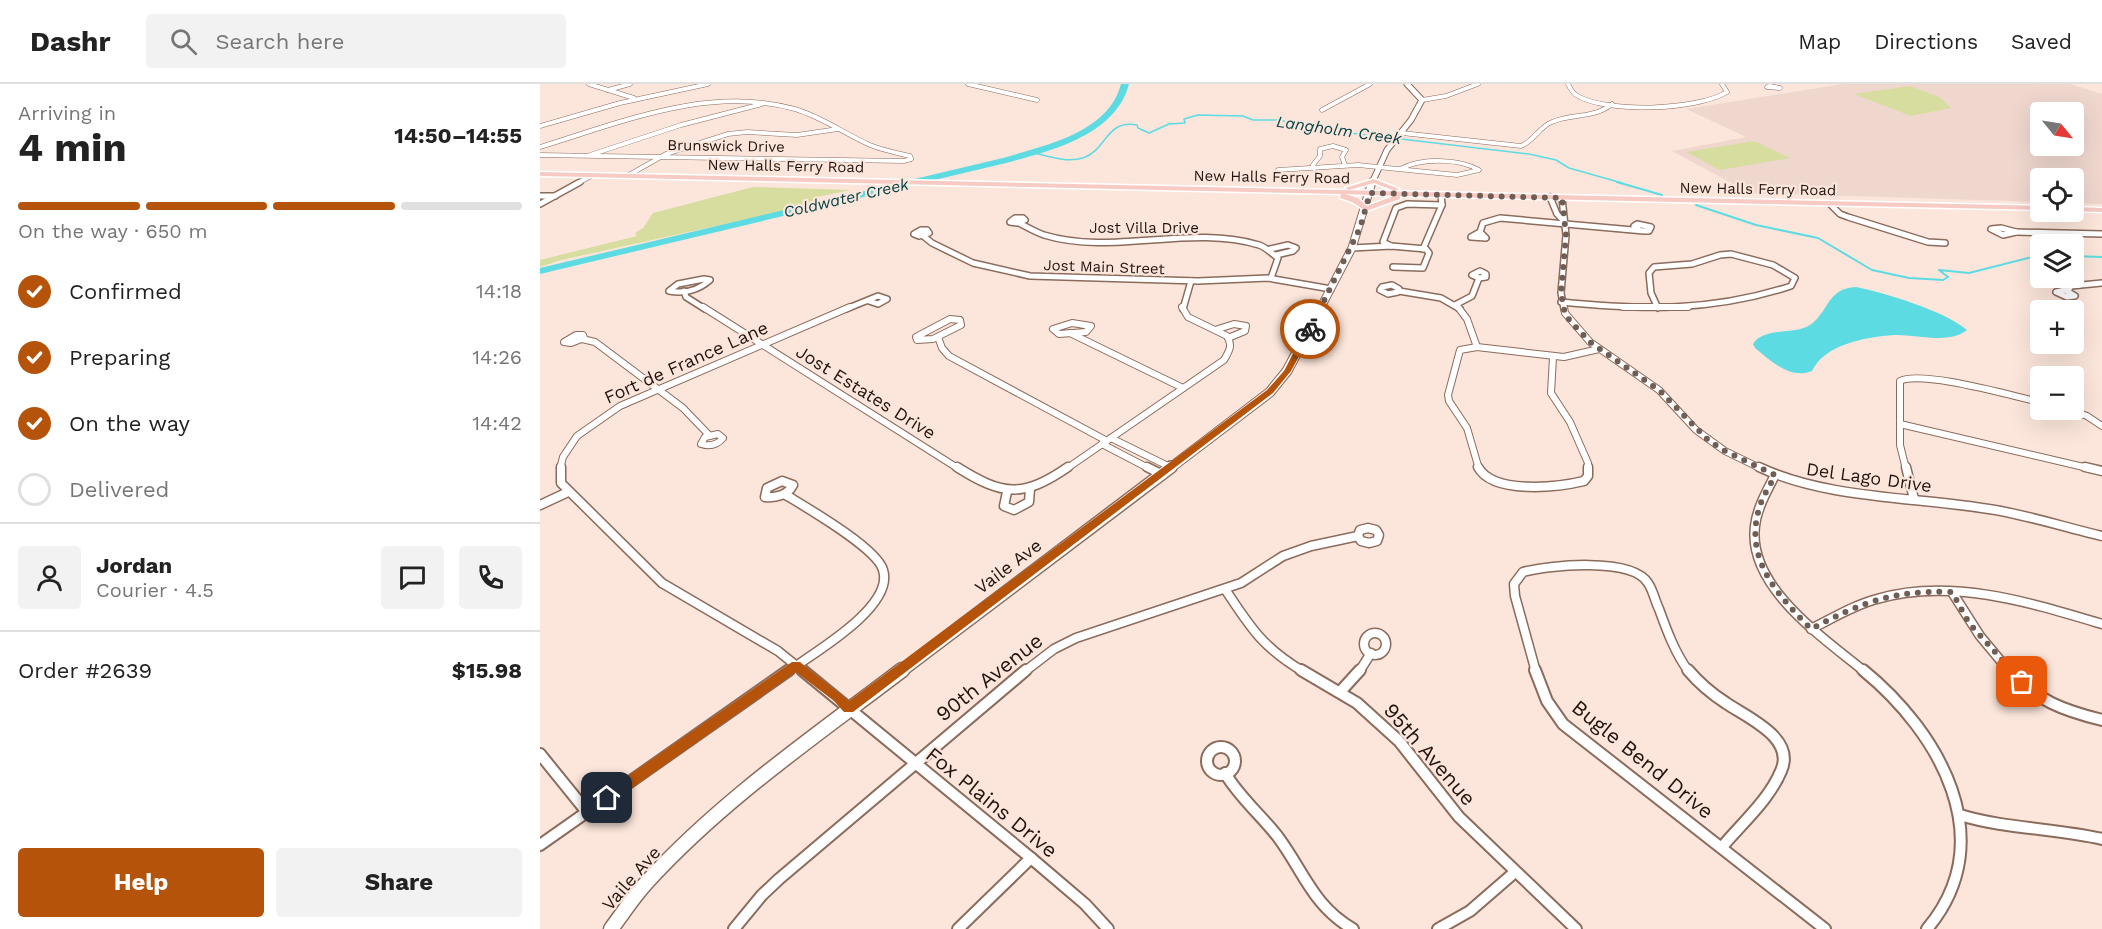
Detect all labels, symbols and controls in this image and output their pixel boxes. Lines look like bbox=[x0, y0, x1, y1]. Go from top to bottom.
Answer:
search box bbox=[146, 14, 566, 68]
text: Dashr bbox=[30, 25, 110, 58]
icon: search bbox=[167, 25, 200, 58]
text: Search here bbox=[215, 29, 344, 54]
text: Map bbox=[1798, 29, 1841, 54]
text: Directions bbox=[1874, 29, 1978, 54]
text: Saved bbox=[2011, 29, 2072, 54]
text: Arriving in bbox=[18, 101, 116, 125]
north arrow bbox=[2030, 102, 2084, 156]
map controls bbox=[2030, 102, 2084, 420]
water label: Langholm Creek bbox=[1275, 112, 1404, 148]
text: 14:50–14:55 bbox=[394, 123, 522, 148]
text: 4 min bbox=[18, 125, 127, 170]
street label: Brunswick Drive bbox=[667, 136, 785, 156]
street label: New Halls Ferry Road bbox=[708, 156, 864, 176]
street label: New Halls Ferry Road bbox=[1194, 167, 1350, 187]
button: locate bbox=[2030, 168, 2084, 222]
water label: Coldwater Creek bbox=[782, 174, 912, 222]
street label: New Halls Ferry Road bbox=[1680, 179, 1836, 199]
text: On the way · 650 m bbox=[18, 219, 208, 243]
street label: Jost Villa Drive bbox=[1089, 219, 1199, 237]
button: layers bbox=[2030, 234, 2084, 288]
street label: Jost Main Street bbox=[1043, 256, 1166, 278]
icon: check bbox=[18, 275, 51, 308]
text: Confirmed bbox=[69, 279, 182, 304]
text: 14:18 bbox=[476, 279, 522, 303]
courier bbox=[1280, 299, 1340, 359]
button: + bbox=[2030, 300, 2084, 354]
icon: bike bbox=[1294, 313, 1327, 346]
street label: Fort de France Lane bbox=[601, 316, 771, 408]
icon: check bbox=[18, 341, 51, 374]
street label: Jost Estates Drive bbox=[792, 341, 940, 443]
text: Preparing bbox=[69, 345, 170, 370]
text: 14:26 bbox=[472, 345, 522, 369]
button: − bbox=[2030, 366, 2084, 420]
icon: check bbox=[18, 407, 51, 440]
text: On the way bbox=[69, 411, 190, 436]
text: 14:42 bbox=[472, 411, 522, 435]
street label: Del Lago Drive bbox=[1805, 458, 1933, 496]
text: Delivered bbox=[69, 477, 169, 502]
street label: Vaile Ave bbox=[971, 534, 1045, 598]
button: person bbox=[18, 546, 81, 609]
button: chat bbox=[381, 546, 444, 609]
button: phone bbox=[459, 546, 522, 609]
text: Jordan bbox=[96, 553, 172, 578]
text: Courier · 4.5 bbox=[96, 578, 214, 602]
street label: 90th Avenue bbox=[931, 628, 1047, 726]
pin bbox=[1996, 656, 2047, 707]
text: Order #2639 bbox=[18, 658, 152, 683]
text: $15.98 bbox=[452, 658, 522, 683]
icon: bag bbox=[2005, 665, 2038, 698]
street label: Bugle Bend Drive bbox=[1567, 694, 1719, 824]
street label: 95th Avenue bbox=[1379, 698, 1481, 810]
street label: Fox Plains Drive bbox=[921, 741, 1063, 863]
pin bbox=[581, 772, 632, 823]
icon: home bbox=[590, 781, 623, 814]
street label: Vaile Ave bbox=[598, 842, 664, 914]
button: Help bbox=[18, 848, 264, 917]
button: Share bbox=[276, 848, 522, 917]

